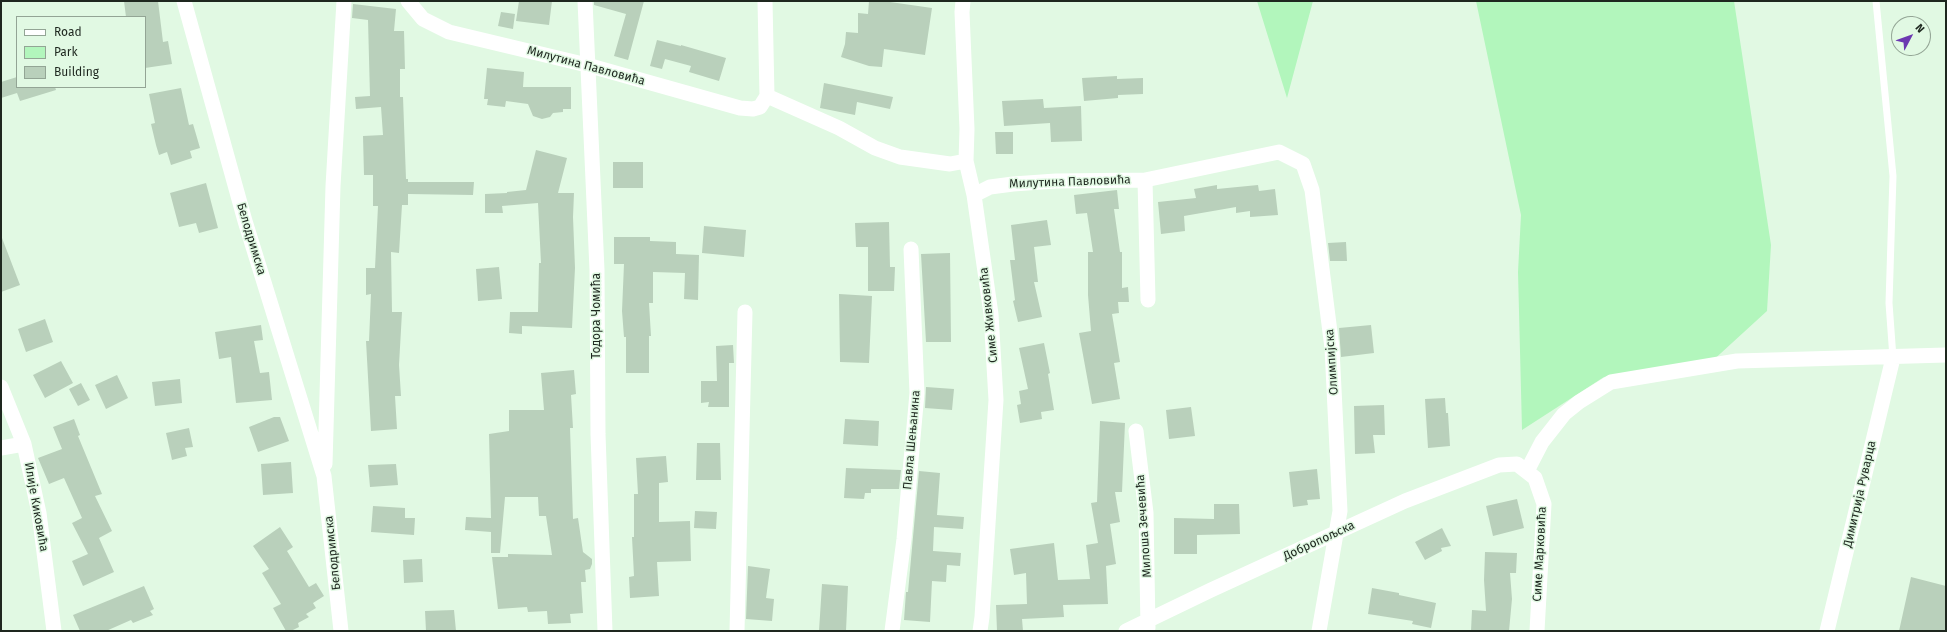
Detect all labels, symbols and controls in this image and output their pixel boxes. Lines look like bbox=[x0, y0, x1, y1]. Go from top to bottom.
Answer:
legend bbox=[16, 16, 146, 88]
north arrow bbox=[1891, 16, 1931, 56]
text: N bbox=[1912, 21, 1927, 35]
text: Road bbox=[54, 25, 82, 39]
street label: Милутина Павловића bbox=[525, 43, 647, 89]
text: Park bbox=[54, 45, 78, 59]
text: Building bbox=[54, 65, 99, 79]
street label: Милутина Павловића bbox=[1009, 173, 1131, 191]
street label: Белодримска bbox=[233, 201, 269, 277]
street label: Симе Живковића bbox=[977, 266, 1001, 364]
street label: Тодора Чомића bbox=[590, 273, 604, 359]
street label: Олимпијска bbox=[1323, 328, 1341, 396]
street label: Павла Шењанина bbox=[900, 390, 924, 490]
street label: Димитрија Руварца bbox=[1841, 439, 1879, 549]
street label: Илије Киковића bbox=[21, 461, 51, 553]
street label: Милоша Зечевића bbox=[1133, 474, 1155, 578]
street label: Симе Марковића bbox=[1530, 506, 1550, 602]
street label: Белодримска bbox=[322, 515, 344, 591]
street label: Добропољска bbox=[1281, 518, 1357, 564]

